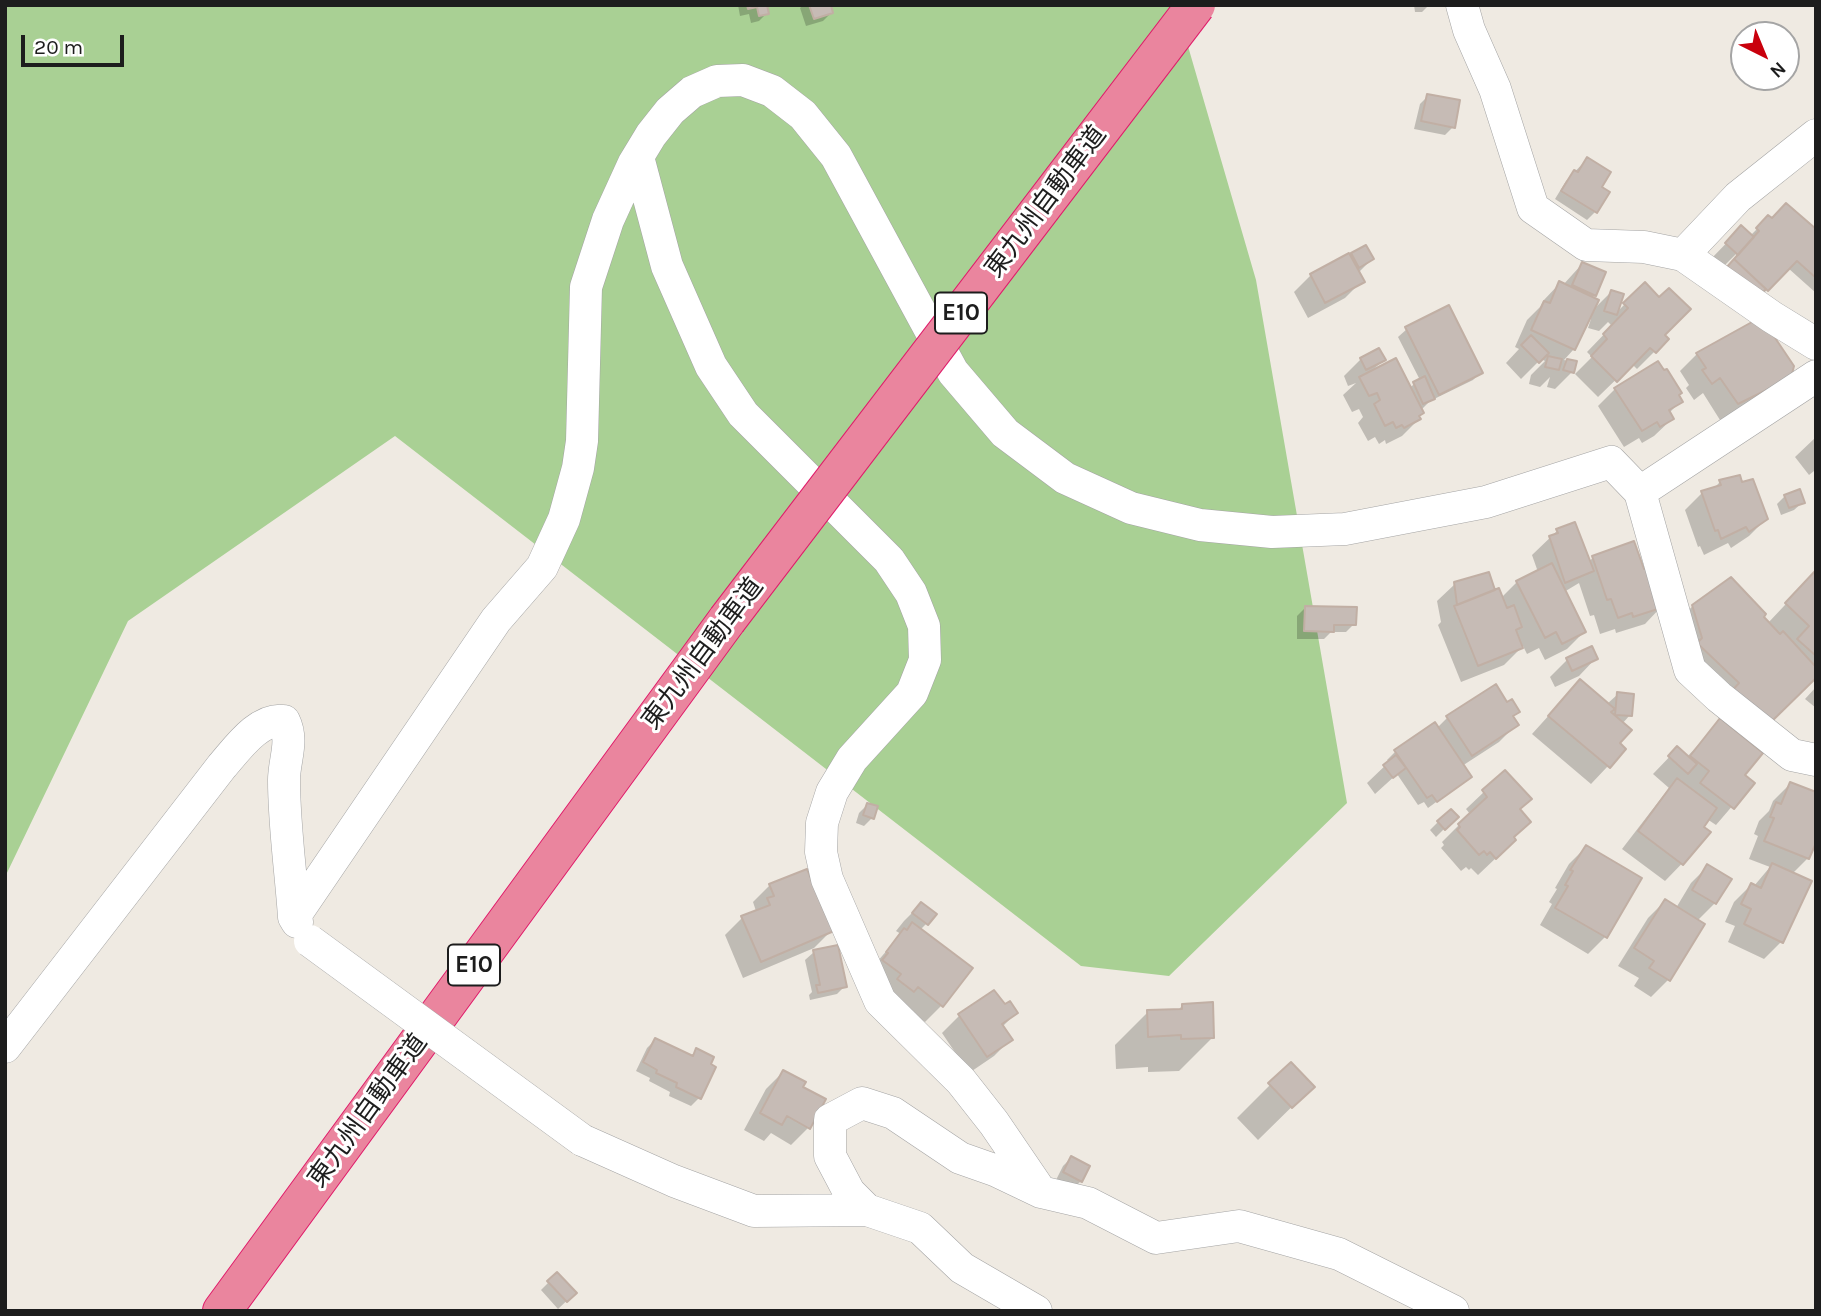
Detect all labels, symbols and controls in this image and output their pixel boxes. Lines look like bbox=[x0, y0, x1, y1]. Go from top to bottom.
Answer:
scale bar bbox=[24, 21, 128, 65]
north arrow bbox=[1730, 21, 1800, 91]
text: 20 m bbox=[34, 35, 83, 59]
text: N bbox=[1765, 57, 1790, 83]
street label: 東九州自動車道 bbox=[979, 120, 1113, 284]
road number: E10 bbox=[935, 292, 987, 334]
street label: 東九州自動車道 bbox=[636, 572, 770, 736]
road number: E10 bbox=[448, 945, 500, 986]
street label: 東九州自動車道 bbox=[302, 1028, 434, 1194]

